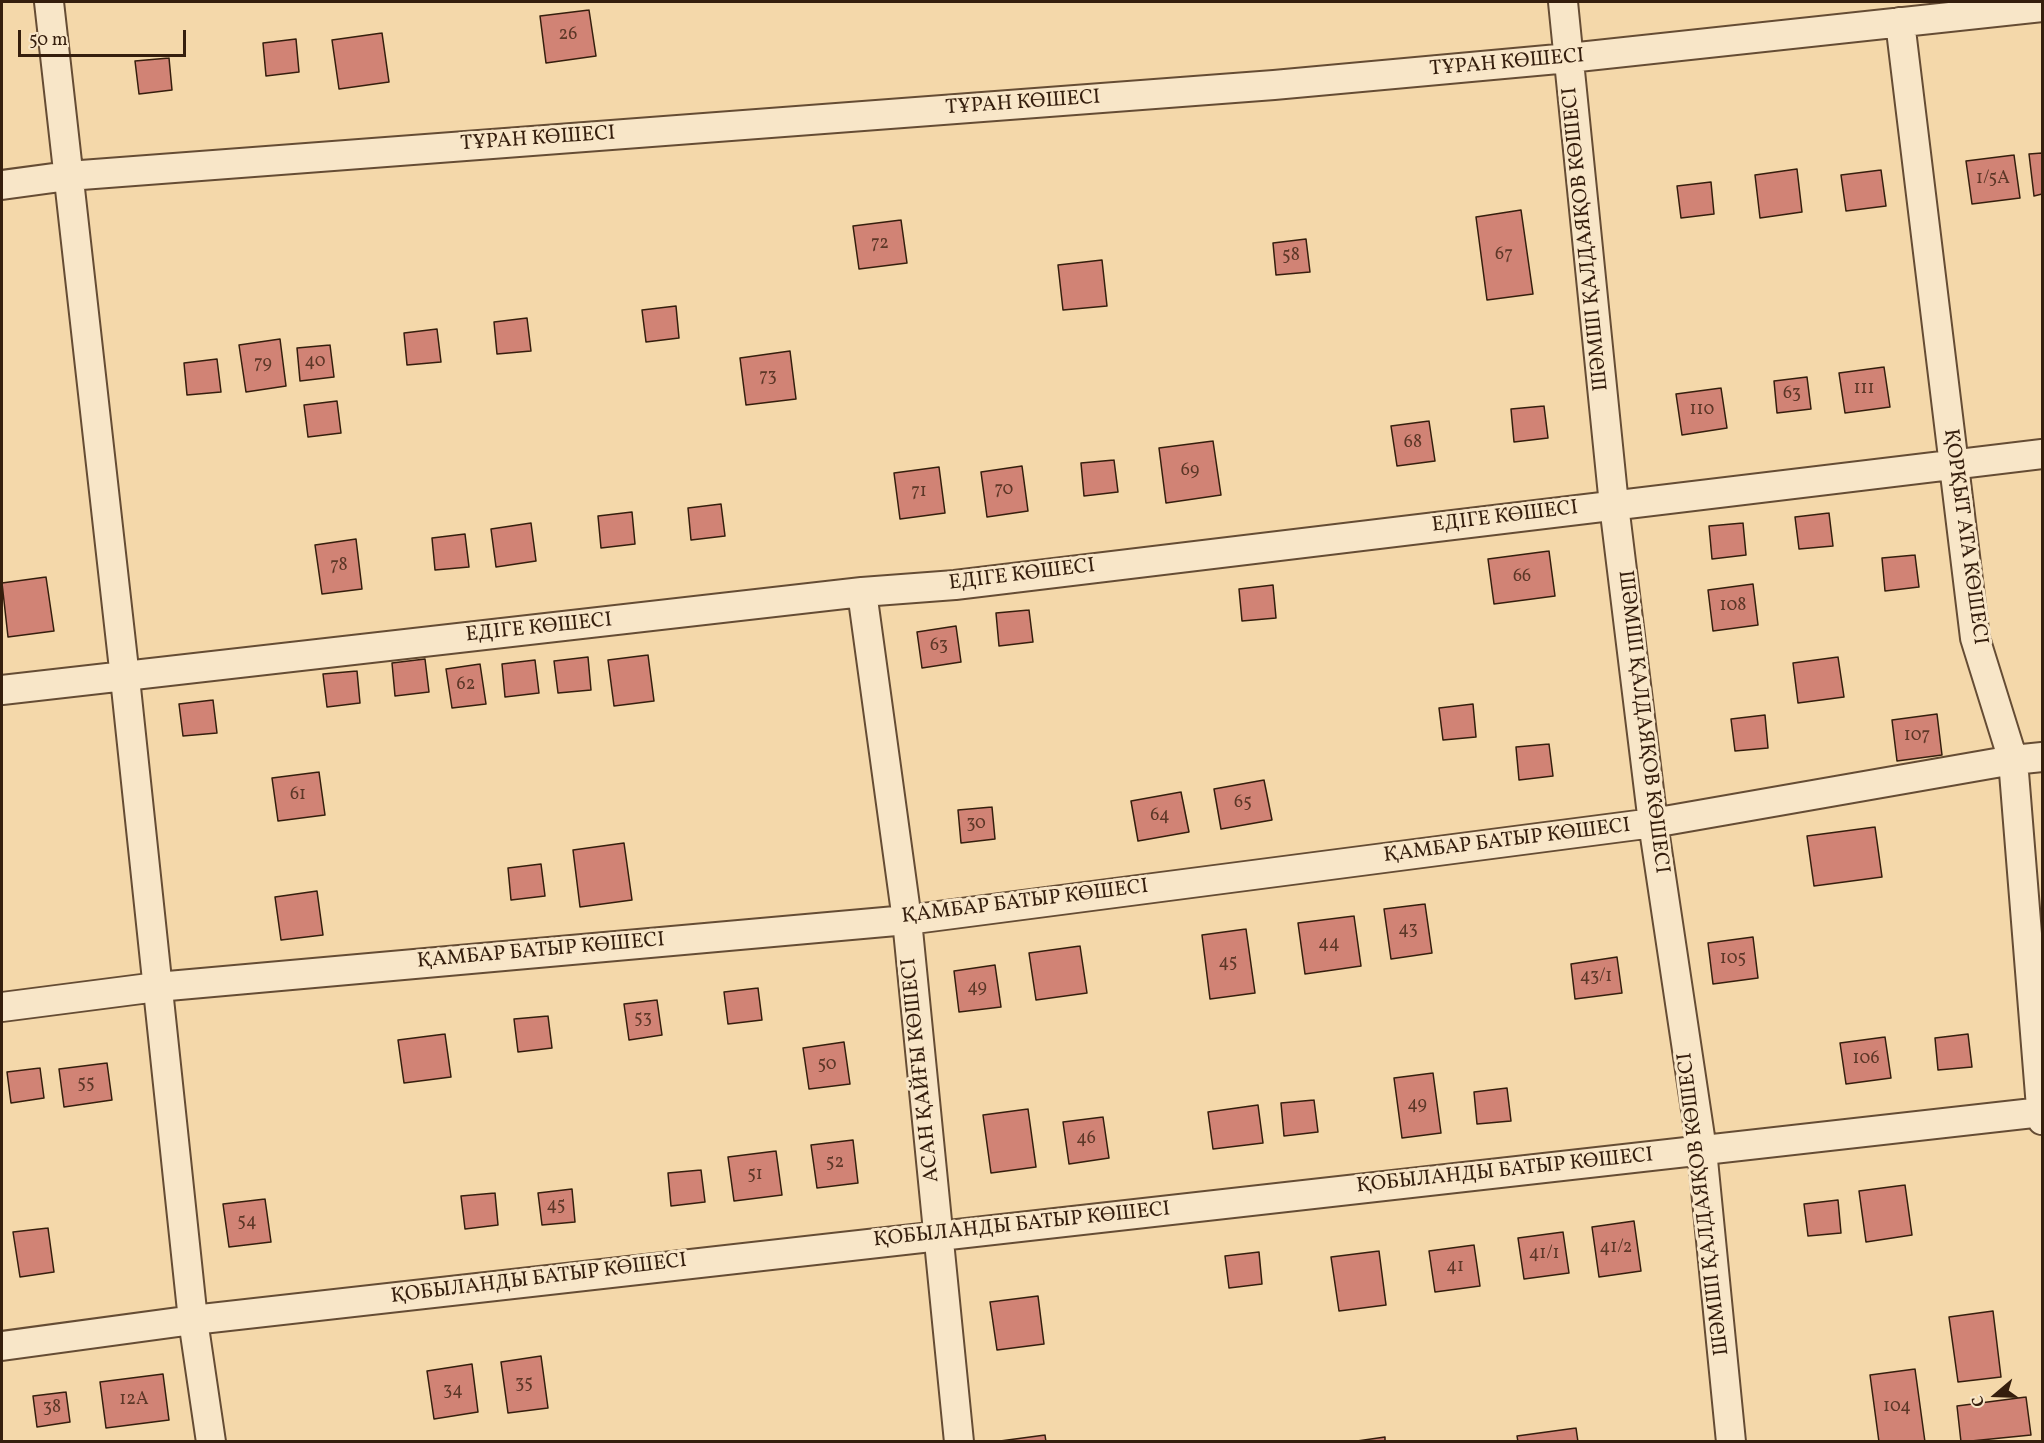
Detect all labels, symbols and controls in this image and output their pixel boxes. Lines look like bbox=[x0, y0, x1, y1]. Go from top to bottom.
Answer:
scale bar bbox=[21, 18, 189, 56]
house number: 26 bbox=[559, 25, 577, 47]
text: 50 m bbox=[29, 28, 68, 53]
street label: ТҰРАН КӨШЕСІ bbox=[1428, 45, 1586, 83]
street label: ТҰРАН КӨШЕСІ bbox=[945, 86, 1101, 122]
street label: ШӘМШІ ҚАЛДАЯҚОВ КӨШЕСІ bbox=[1559, 86, 1615, 392]
street label: ТҰРАН КӨШЕСІ bbox=[460, 122, 616, 158]
house number: 1/5А bbox=[1976, 169, 2010, 191]
house number: 72 bbox=[871, 234, 889, 256]
house number: 67 bbox=[1495, 245, 1513, 267]
house number: 58 bbox=[1282, 246, 1300, 268]
house number: 40 bbox=[304, 352, 326, 374]
house number: 79 bbox=[254, 354, 272, 376]
house number: 73 bbox=[759, 367, 777, 389]
house number: 111 bbox=[1854, 379, 1874, 401]
house number: 63 bbox=[1783, 384, 1801, 406]
house number: 110 bbox=[1690, 400, 1714, 422]
street label: ҚОРҚЫТ АТА КӨШЕСІ bbox=[1936, 427, 1992, 647]
house number: 68 bbox=[1404, 433, 1422, 455]
house number: 69 bbox=[1181, 461, 1199, 483]
house number: 70 bbox=[995, 480, 1013, 502]
house number: 71 bbox=[911, 482, 927, 504]
street label: ЕДІГЕ КӨШЕСІ bbox=[1430, 497, 1580, 539]
street label: ЕДІГЕ КӨШЕСІ bbox=[947, 555, 1097, 597]
house number: 78 bbox=[330, 556, 348, 578]
house number: 66 bbox=[1513, 567, 1531, 589]
street label: ШӘМШІ ҚАЛДАЯҚОВ КӨШЕСІ bbox=[1611, 569, 1673, 875]
house number: 108 bbox=[1720, 596, 1746, 618]
street label: ЕДІГЕ КӨШЕСІ bbox=[464, 609, 614, 649]
house number: 63 bbox=[930, 636, 948, 658]
house number: 62 bbox=[457, 675, 475, 697]
house number: 107 bbox=[1904, 726, 1930, 748]
house number: 61 bbox=[290, 785, 306, 807]
house number: 65 bbox=[1234, 793, 1252, 815]
house number: 64 bbox=[1150, 806, 1170, 828]
house number: 30 bbox=[966, 814, 986, 836]
street label: ҚАМБАР БАТЫР КӨШЕСІ bbox=[1382, 814, 1632, 870]
street label: ҚАМБАР БАТЫР КӨШЕСІ bbox=[900, 875, 1150, 931]
house number: 43 bbox=[1398, 920, 1418, 942]
street label: ҚАМБАР БАТЫР КӨШЕСІ bbox=[416, 929, 666, 975]
house number: 44 bbox=[1318, 934, 1340, 956]
house number: 105 bbox=[1720, 949, 1746, 971]
house number: 45 bbox=[1219, 953, 1237, 975]
street label: АСАН ҚАЙҒЫ КӨШЕСІ bbox=[898, 957, 946, 1183]
house number: 43/1 bbox=[1580, 967, 1612, 989]
house number: 49 bbox=[967, 978, 987, 1000]
house number: 53 bbox=[634, 1009, 652, 1031]
house number: 106 bbox=[1852, 1049, 1880, 1071]
street label: ШӘМШІ ҚАЛДАЯҚОВ КӨШЕСІ bbox=[1674, 1051, 1736, 1357]
house number: 50 bbox=[817, 1055, 837, 1077]
house number: 55 bbox=[77, 1074, 95, 1096]
house number: 49 bbox=[1407, 1095, 1427, 1117]
house number: 46 bbox=[1076, 1129, 1096, 1151]
street label: ҚОБЫЛАНДЫ БАТЫР КӨШЕСІ bbox=[1355, 1144, 1655, 1200]
house number: 52 bbox=[826, 1153, 844, 1175]
house number: 51 bbox=[747, 1165, 763, 1187]
house number: 45 bbox=[547, 1196, 565, 1218]
street label: ҚОБЫЛАНДЫ БАТЫР КӨШЕСІ bbox=[872, 1198, 1172, 1254]
house number: 54 bbox=[237, 1212, 257, 1234]
house number: 41/2 bbox=[1599, 1238, 1633, 1260]
house number: 41/1 bbox=[1529, 1244, 1559, 1266]
street label: ҚОБЫЛАНДЫ БАТЫР КӨШЕСІ bbox=[389, 1249, 689, 1311]
house number: 41 bbox=[1446, 1257, 1464, 1279]
north arrow bbox=[1966, 1365, 2026, 1425]
house number: 35 bbox=[515, 1374, 533, 1396]
house number: 34 bbox=[443, 1381, 463, 1403]
house number: 12А bbox=[119, 1390, 149, 1412]
text: С bbox=[1967, 1392, 1991, 1409]
house number: 104 bbox=[1883, 1397, 1911, 1419]
house number: 38 bbox=[43, 1398, 61, 1420]

